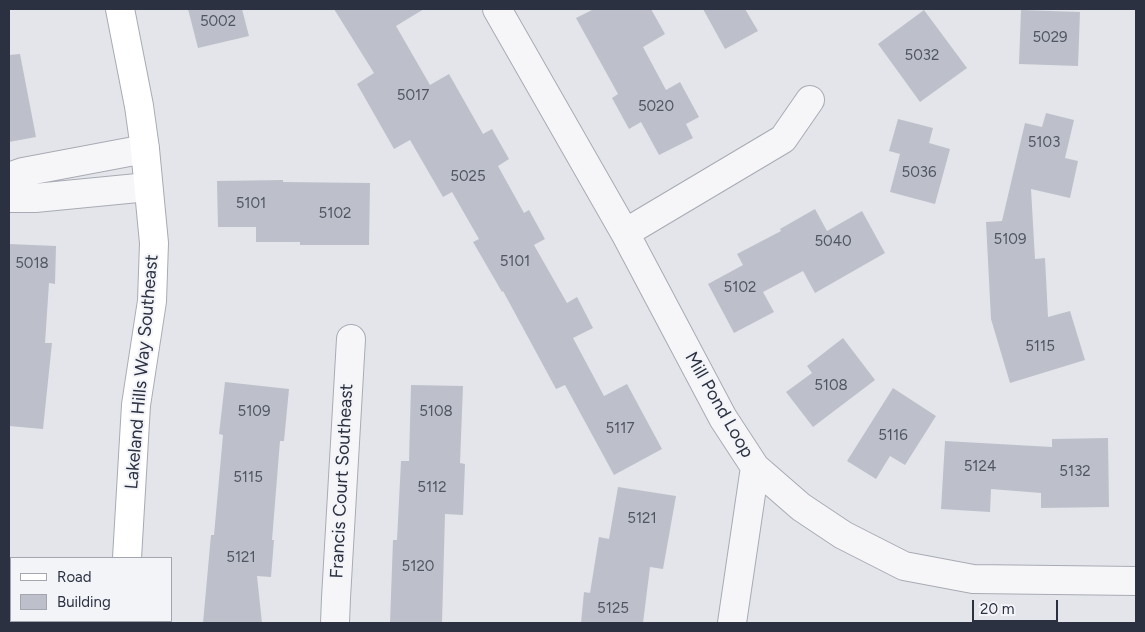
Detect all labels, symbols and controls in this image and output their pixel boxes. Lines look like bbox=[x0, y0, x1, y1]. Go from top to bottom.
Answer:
house number: 5002 bbox=[200, 13, 236, 31]
house number: 5029 bbox=[1032, 29, 1068, 47]
house number: 5032 bbox=[905, 47, 939, 65]
house number: 5017 bbox=[397, 87, 429, 105]
house number: 5020 bbox=[638, 98, 674, 116]
house number: 5103 bbox=[1028, 134, 1060, 152]
house number: 5036 bbox=[902, 164, 936, 182]
house number: 5025 bbox=[450, 168, 486, 186]
house number: 5101 bbox=[236, 195, 266, 213]
house number: 5102 bbox=[319, 205, 351, 223]
house number: 5109 bbox=[994, 231, 1026, 249]
house number: 5040 bbox=[814, 233, 852, 251]
house number: 5101 bbox=[500, 253, 530, 271]
street label: Lakeland Hills Way Southeast bbox=[121, 254, 163, 490]
house number: 5018 bbox=[15, 255, 49, 273]
house number: 5102 bbox=[724, 279, 756, 297]
house number: 5115 bbox=[1025, 338, 1055, 356]
street label: Mill Pond Loop bbox=[680, 348, 758, 462]
house number: 5108 bbox=[814, 377, 848, 395]
street label: Francis Court Southeast bbox=[326, 383, 358, 579]
house number: 5109 bbox=[238, 403, 270, 421]
house number: 5108 bbox=[419, 403, 453, 421]
house number: 5117 bbox=[605, 420, 635, 438]
house number: 5116 bbox=[878, 427, 908, 445]
house number: 5124 bbox=[964, 458, 996, 476]
house number: 5132 bbox=[1059, 463, 1091, 481]
house number: 5115 bbox=[233, 469, 263, 487]
house number: 5112 bbox=[417, 479, 447, 497]
house number: 5121 bbox=[627, 510, 657, 528]
house number: 5121 bbox=[226, 549, 256, 567]
legend bbox=[10, 557, 172, 622]
house number: 5120 bbox=[402, 558, 434, 576]
text: Road bbox=[57, 568, 92, 586]
scale bar bbox=[975, 590, 1061, 622]
text: Building bbox=[57, 593, 111, 611]
house number: 5125 bbox=[597, 600, 629, 618]
text: 20 m bbox=[980, 600, 1014, 618]

